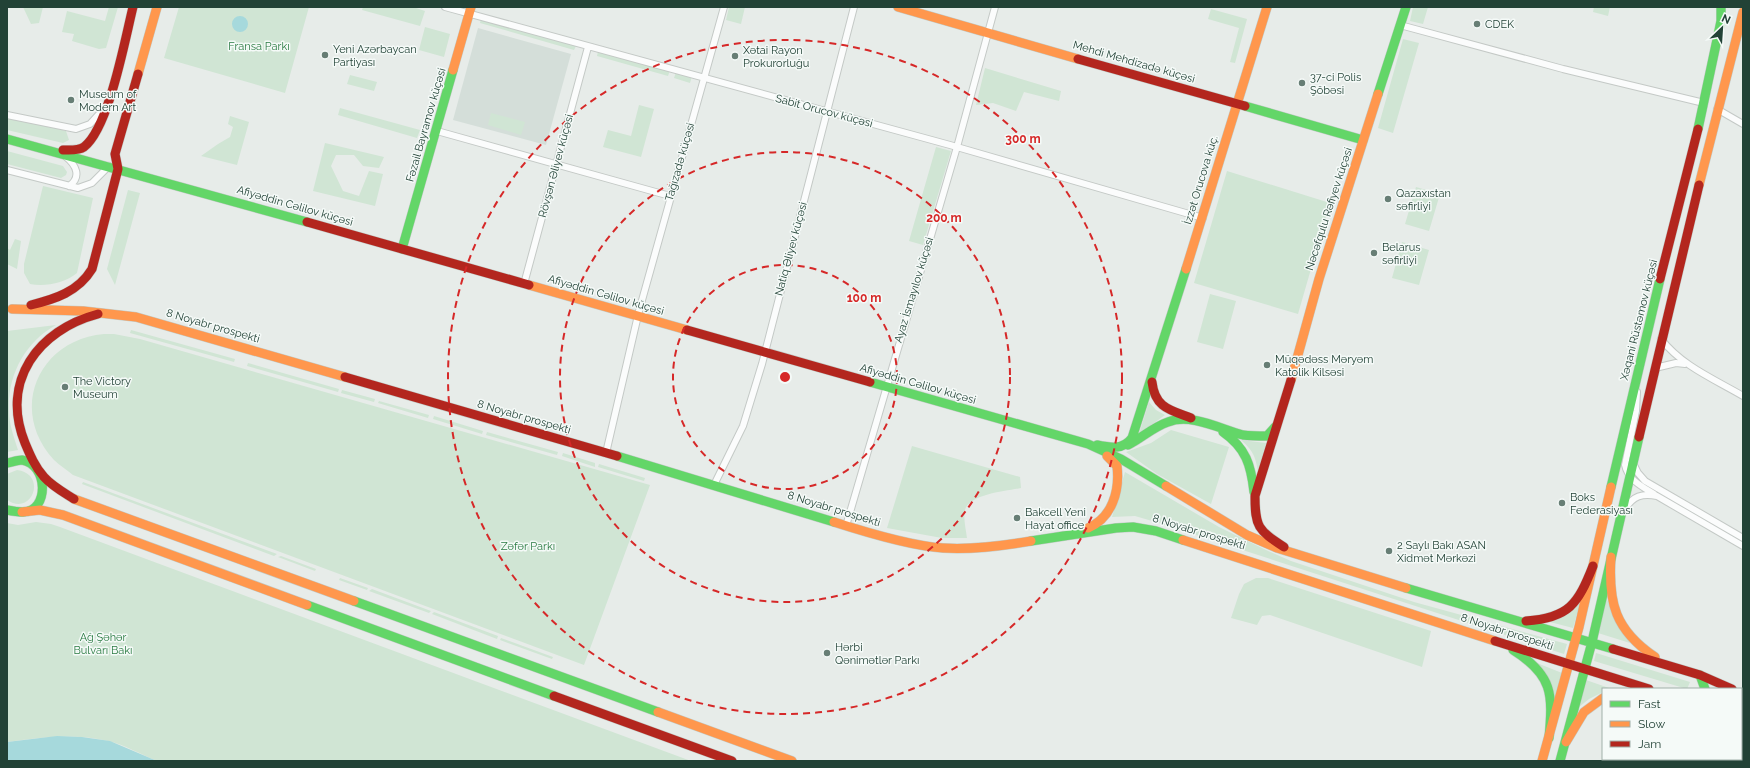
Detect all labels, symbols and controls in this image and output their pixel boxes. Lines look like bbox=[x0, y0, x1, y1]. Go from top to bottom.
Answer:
north arrow bbox=[1702, 8, 1742, 48]
text: N bbox=[1719, 12, 1733, 27]
place label: CDEK bbox=[1485, 18, 1515, 31]
marker: CDEK bbox=[1472, 19, 1482, 29]
street label: Mehdi Mehdizadə küçəsi bbox=[1072, 38, 1196, 86]
park label: Fransa Parkı bbox=[228, 40, 290, 53]
place label: Yeni Azərbaycan Partiyası bbox=[333, 43, 417, 69]
place label: Xətai Rayon Prokurorluğu bbox=[743, 44, 809, 70]
marker: Yeni Azərbaycan Partiyası bbox=[320, 50, 330, 60]
marker: Xətai Rayon Prokurorluğu bbox=[730, 51, 740, 61]
street label: Fəzail Bayramov küçəsi bbox=[404, 67, 448, 183]
place label: 37-ci Polis Şöbəsi bbox=[1310, 71, 1361, 97]
marker: 37-ci Polis Şöbəsi bbox=[1297, 78, 1307, 88]
place label: Museum of Modern Art bbox=[79, 88, 137, 114]
street label: Sabit Orucov küçəsi bbox=[774, 92, 874, 130]
marker: Museum of Modern Art bbox=[66, 95, 76, 105]
street label: Rövşən Əliyev küçəsi bbox=[536, 113, 576, 219]
street label: Tağızadə küçəsi bbox=[663, 121, 697, 203]
text: 300 m bbox=[1005, 132, 1041, 146]
street label: İzzət Orucova küç. bbox=[1181, 134, 1221, 226]
street label: Nəcəfqulu Rəfiyev küçəsi bbox=[1303, 146, 1355, 272]
street label: Afiyəddin Cəlilov küçəsi bbox=[236, 183, 354, 229]
place label: Qazaxıstan səfirliyi bbox=[1396, 187, 1451, 213]
marker: Qazaxıstan səfirliyi bbox=[1383, 194, 1393, 204]
street label: Natiq Əliyev küçəsi bbox=[772, 201, 810, 297]
text: 200 m bbox=[926, 211, 962, 225]
street label: Ayaz İsmayılov küçəsi bbox=[892, 236, 936, 344]
place label: Belarus səfirliyi bbox=[1382, 241, 1420, 267]
marker: Belarus səfirliyi bbox=[1369, 248, 1379, 258]
street label: Xəqani Rüstəmov küçəsi bbox=[1618, 258, 1660, 382]
street label: Afiyəddin Cəlilov küçəsi bbox=[547, 272, 665, 318]
text: 100 m bbox=[847, 291, 881, 305]
street label: 8 Noyabr prospekti bbox=[165, 306, 261, 346]
place label: Müqədəss Məryəm Katolik Kilsəsi bbox=[1275, 353, 1373, 379]
marker: Müqədəss Məryəm Katolik Kilsəsi bbox=[1262, 360, 1272, 370]
street label: Afiyəddin Cəlilov küçəsi bbox=[859, 361, 977, 407]
centre of rings bbox=[778, 370, 792, 384]
place label: The Victory Museum bbox=[73, 375, 131, 401]
marker: The Victory Museum bbox=[60, 382, 70, 392]
street label: 8 Noyabr prospekti bbox=[476, 397, 572, 437]
street label: 8 Noyabr prospekti bbox=[786, 489, 882, 529]
place label: Boks Federasiyası bbox=[1570, 491, 1633, 517]
marker: Boks Federasiyası bbox=[1557, 498, 1567, 508]
place label: Bakcell Yeni Hayat office bbox=[1025, 506, 1086, 532]
street label: 8 Noyabr prospekti bbox=[1151, 512, 1247, 552]
marker: Bakcell Yeni Hayat office bbox=[1012, 513, 1022, 523]
place label: 2 Saylı Bakı ASAN Xidmət Mərkəzi bbox=[1397, 539, 1486, 565]
park label: Zəfər Parkı bbox=[501, 540, 555, 553]
marker: 2 Saylı Bakı ASAN Xidmət Mərkəzi bbox=[1384, 546, 1394, 556]
street label: 8 Noyabr prospekti bbox=[1459, 611, 1555, 653]
park label: Ağ Şəhər Bulvarı Bakı bbox=[74, 631, 133, 657]
place label: Hərbi Qənimətlər Parkı bbox=[835, 641, 919, 667]
marker: Hərbi Qənimətlər Parkı bbox=[822, 648, 832, 658]
legend bbox=[1602, 688, 1742, 760]
text: Fast bbox=[1638, 697, 1661, 711]
text: Slow bbox=[1638, 717, 1665, 731]
text: Jam bbox=[1638, 737, 1661, 751]

